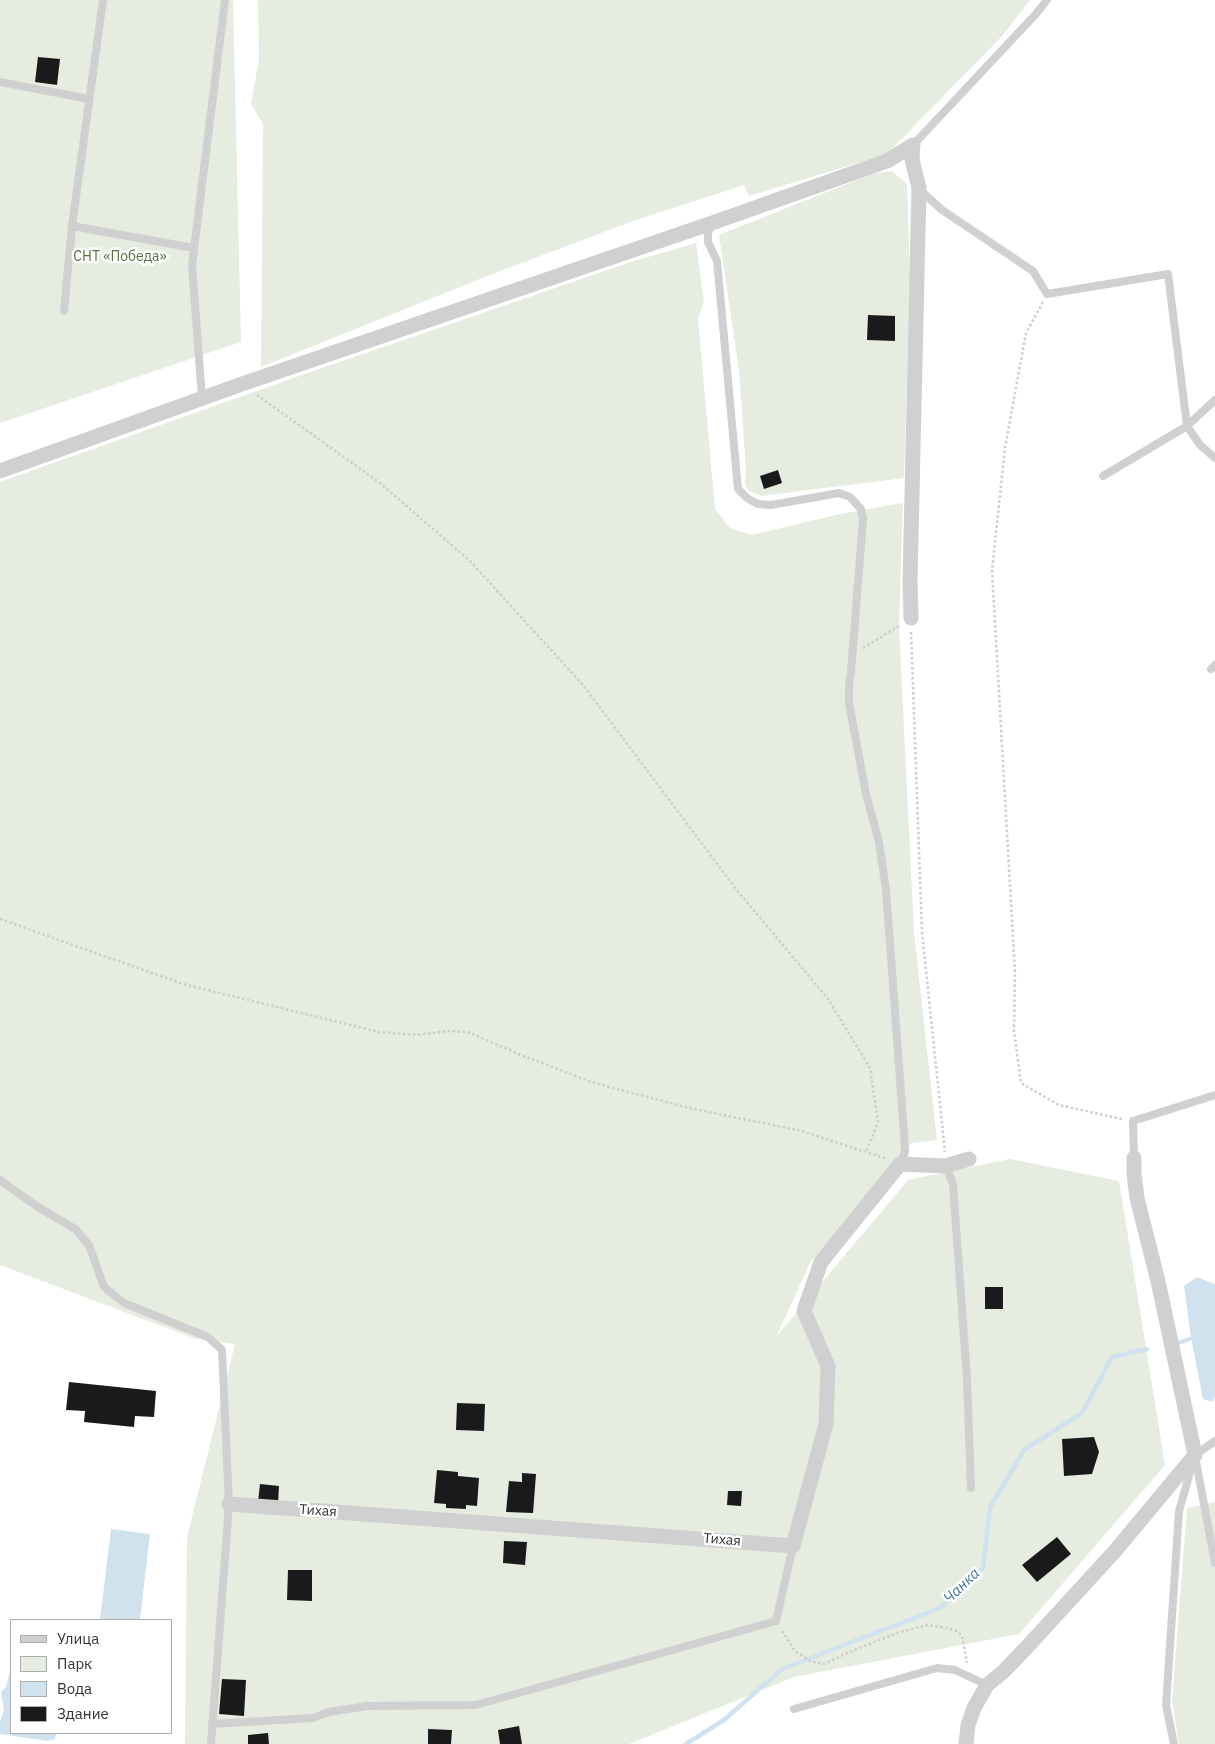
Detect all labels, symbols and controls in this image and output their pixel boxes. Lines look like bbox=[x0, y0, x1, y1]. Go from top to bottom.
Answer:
park label: СНТ «Победа» bbox=[73, 249, 167, 265]
street label: Тихая bbox=[299, 1501, 337, 1521]
street label: Тихая bbox=[703, 1530, 741, 1550]
water label: Чанка bbox=[940, 1565, 984, 1607]
legend bbox=[10, 1619, 172, 1734]
text: Улица bbox=[57, 1629, 99, 1648]
text: Парк bbox=[57, 1654, 92, 1673]
text: Вода bbox=[57, 1679, 92, 1698]
text: Здание bbox=[57, 1704, 109, 1723]

